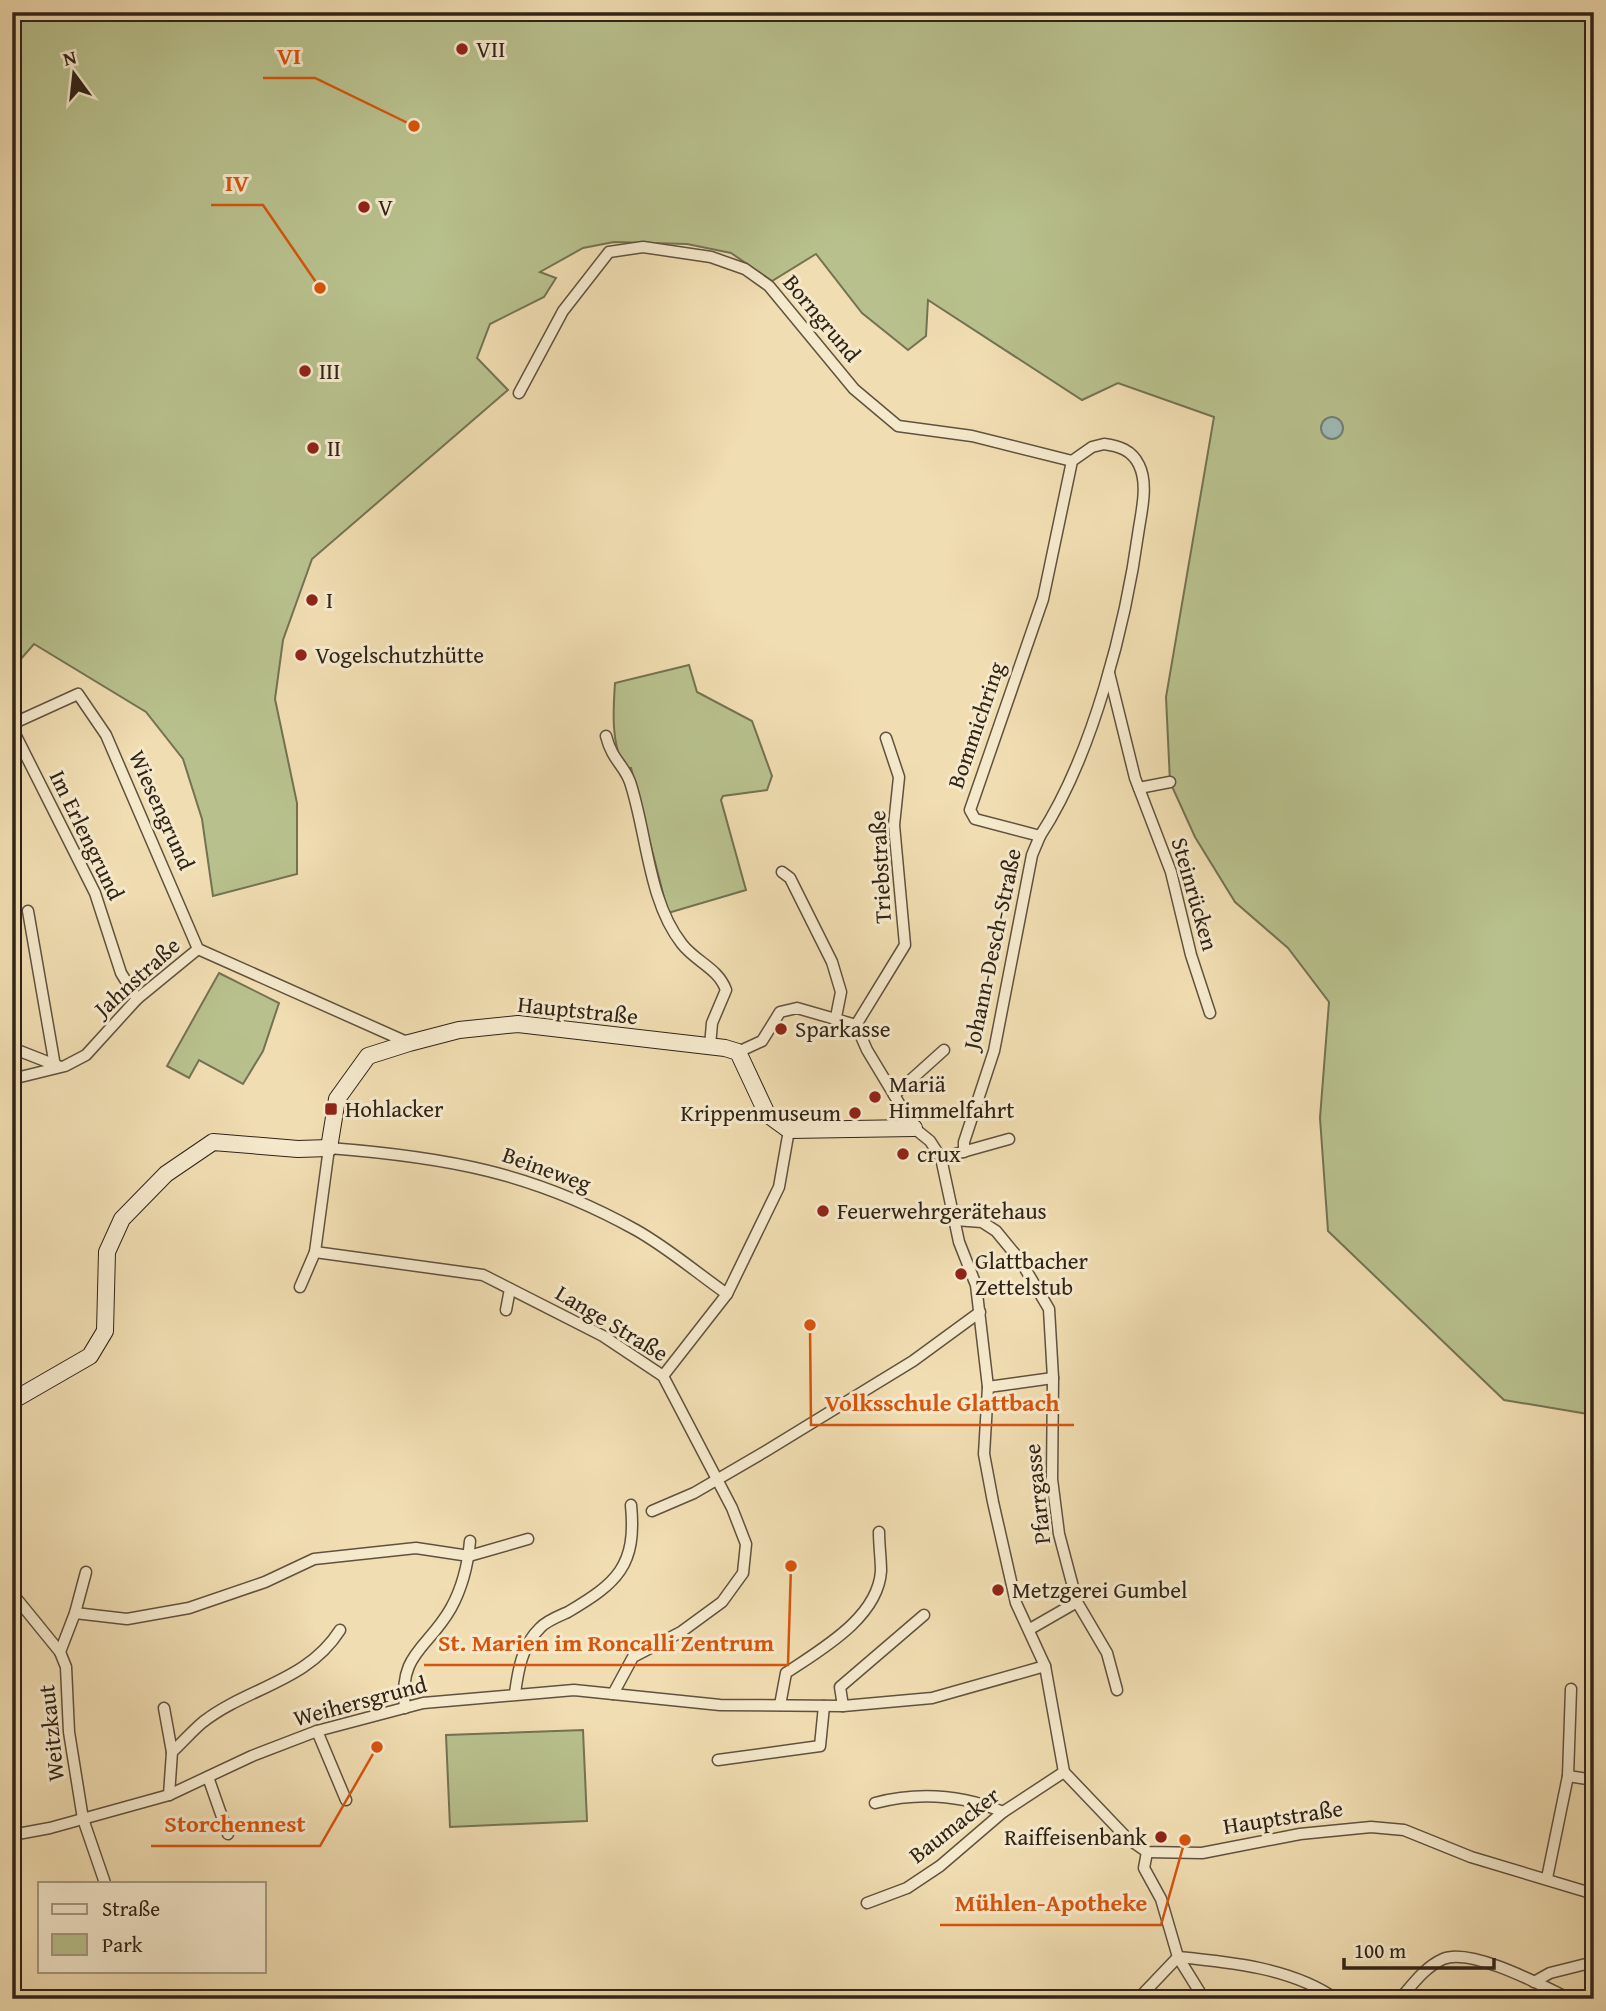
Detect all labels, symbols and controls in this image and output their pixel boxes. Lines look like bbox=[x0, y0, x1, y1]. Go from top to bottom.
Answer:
place label: VII bbox=[476, 32, 505, 65]
callout: VI bbox=[263, 33, 315, 78]
north arrow bbox=[38, 38, 108, 108]
text: VI bbox=[277, 38, 301, 73]
marker: VII bbox=[454, 41, 470, 57]
text: N bbox=[60, 42, 80, 73]
callout: IV bbox=[211, 160, 263, 205]
text: IV bbox=[225, 165, 249, 200]
place label: V bbox=[378, 190, 393, 223]
marker: V bbox=[356, 199, 372, 215]
street label: Borngrund bbox=[776, 267, 869, 369]
place label: III bbox=[319, 354, 340, 387]
marker: III bbox=[297, 363, 313, 379]
place label: II bbox=[327, 431, 341, 464]
marker: II bbox=[305, 440, 321, 456]
place label: I bbox=[326, 583, 333, 616]
marker: I bbox=[304, 592, 320, 608]
place label: Vogelschutzhütte bbox=[315, 638, 484, 671]
marker: Vogelschutzhütte bbox=[293, 647, 309, 663]
street label: Bommichring bbox=[938, 657, 1013, 793]
street label: Wiesengrund bbox=[121, 745, 204, 876]
street label: Im Erlengrund bbox=[42, 764, 133, 906]
street label: Triebstraße bbox=[860, 810, 899, 924]
street label: Steinrücken bbox=[1164, 833, 1227, 954]
street label: Johann-Desch-Straße bbox=[953, 845, 1029, 1055]
street label: Jahnstraße bbox=[84, 929, 187, 1026]
street label: Hauptstraße bbox=[516, 987, 640, 1032]
place label: Sparkasse bbox=[795, 1012, 891, 1045]
marker: Sparkasse bbox=[773, 1021, 789, 1037]
place label: Mariä Himmelfahrt bbox=[889, 1067, 1014, 1126]
marker: Mariä Himmelfahrt bbox=[867, 1089, 883, 1105]
place label: Hohlacker bbox=[345, 1092, 444, 1125]
place label: Krippenmuseum bbox=[681, 1096, 841, 1129]
marker: Hohlacker bbox=[323, 1101, 339, 1117]
marker: Krippenmuseum bbox=[847, 1105, 863, 1121]
street label: Beineweg bbox=[498, 1137, 597, 1200]
place label: crux bbox=[917, 1137, 961, 1170]
marker: crux bbox=[895, 1146, 911, 1162]
place label: Feuerwehrgerätehaus bbox=[837, 1194, 1047, 1227]
marker: Feuerwehrgerätehaus bbox=[815, 1203, 831, 1219]
place label: Glattbacher Zettelstub bbox=[975, 1244, 1088, 1303]
marker: Glattbacher Zettelstub bbox=[953, 1266, 969, 1282]
street label: Lange Straße bbox=[550, 1276, 675, 1369]
callout: Volksschule Glattbach bbox=[811, 1380, 1074, 1425]
text: Volksschule Glattbach bbox=[824, 1385, 1060, 1420]
street label: Pfarrgasse bbox=[1015, 1442, 1058, 1546]
place label: Metzgerei Gumbel bbox=[1012, 1573, 1187, 1606]
marker: Metzgerei Gumbel bbox=[990, 1582, 1006, 1598]
callout: St. Marien im Roncalli Zentrum bbox=[424, 1620, 788, 1665]
text: St. Marien im Roncalli Zentrum bbox=[438, 1625, 775, 1660]
street label: Weihersgrund bbox=[290, 1667, 431, 1734]
street label: Weitzkaut bbox=[29, 1683, 72, 1783]
street label: Baumacker bbox=[901, 1778, 1007, 1871]
street label: Hauptstraße bbox=[1221, 1791, 1345, 1842]
callout: Storchennest bbox=[151, 1801, 320, 1846]
text: Storchennest bbox=[164, 1806, 306, 1841]
place label: Raiffeisenbank bbox=[1004, 1820, 1147, 1853]
marker: Raiffeisenbank bbox=[1153, 1829, 1169, 1845]
callout: Mühlen-Apotheke bbox=[940, 1880, 1161, 1925]
legend bbox=[38, 1882, 266, 1972]
text: Mühlen-Apotheke bbox=[955, 1885, 1147, 1920]
text: Straße bbox=[102, 1893, 160, 1924]
scale bar bbox=[1344, 1927, 1494, 1971]
text: Park bbox=[102, 1929, 143, 1960]
text: 100 m bbox=[1354, 1935, 1406, 1966]

